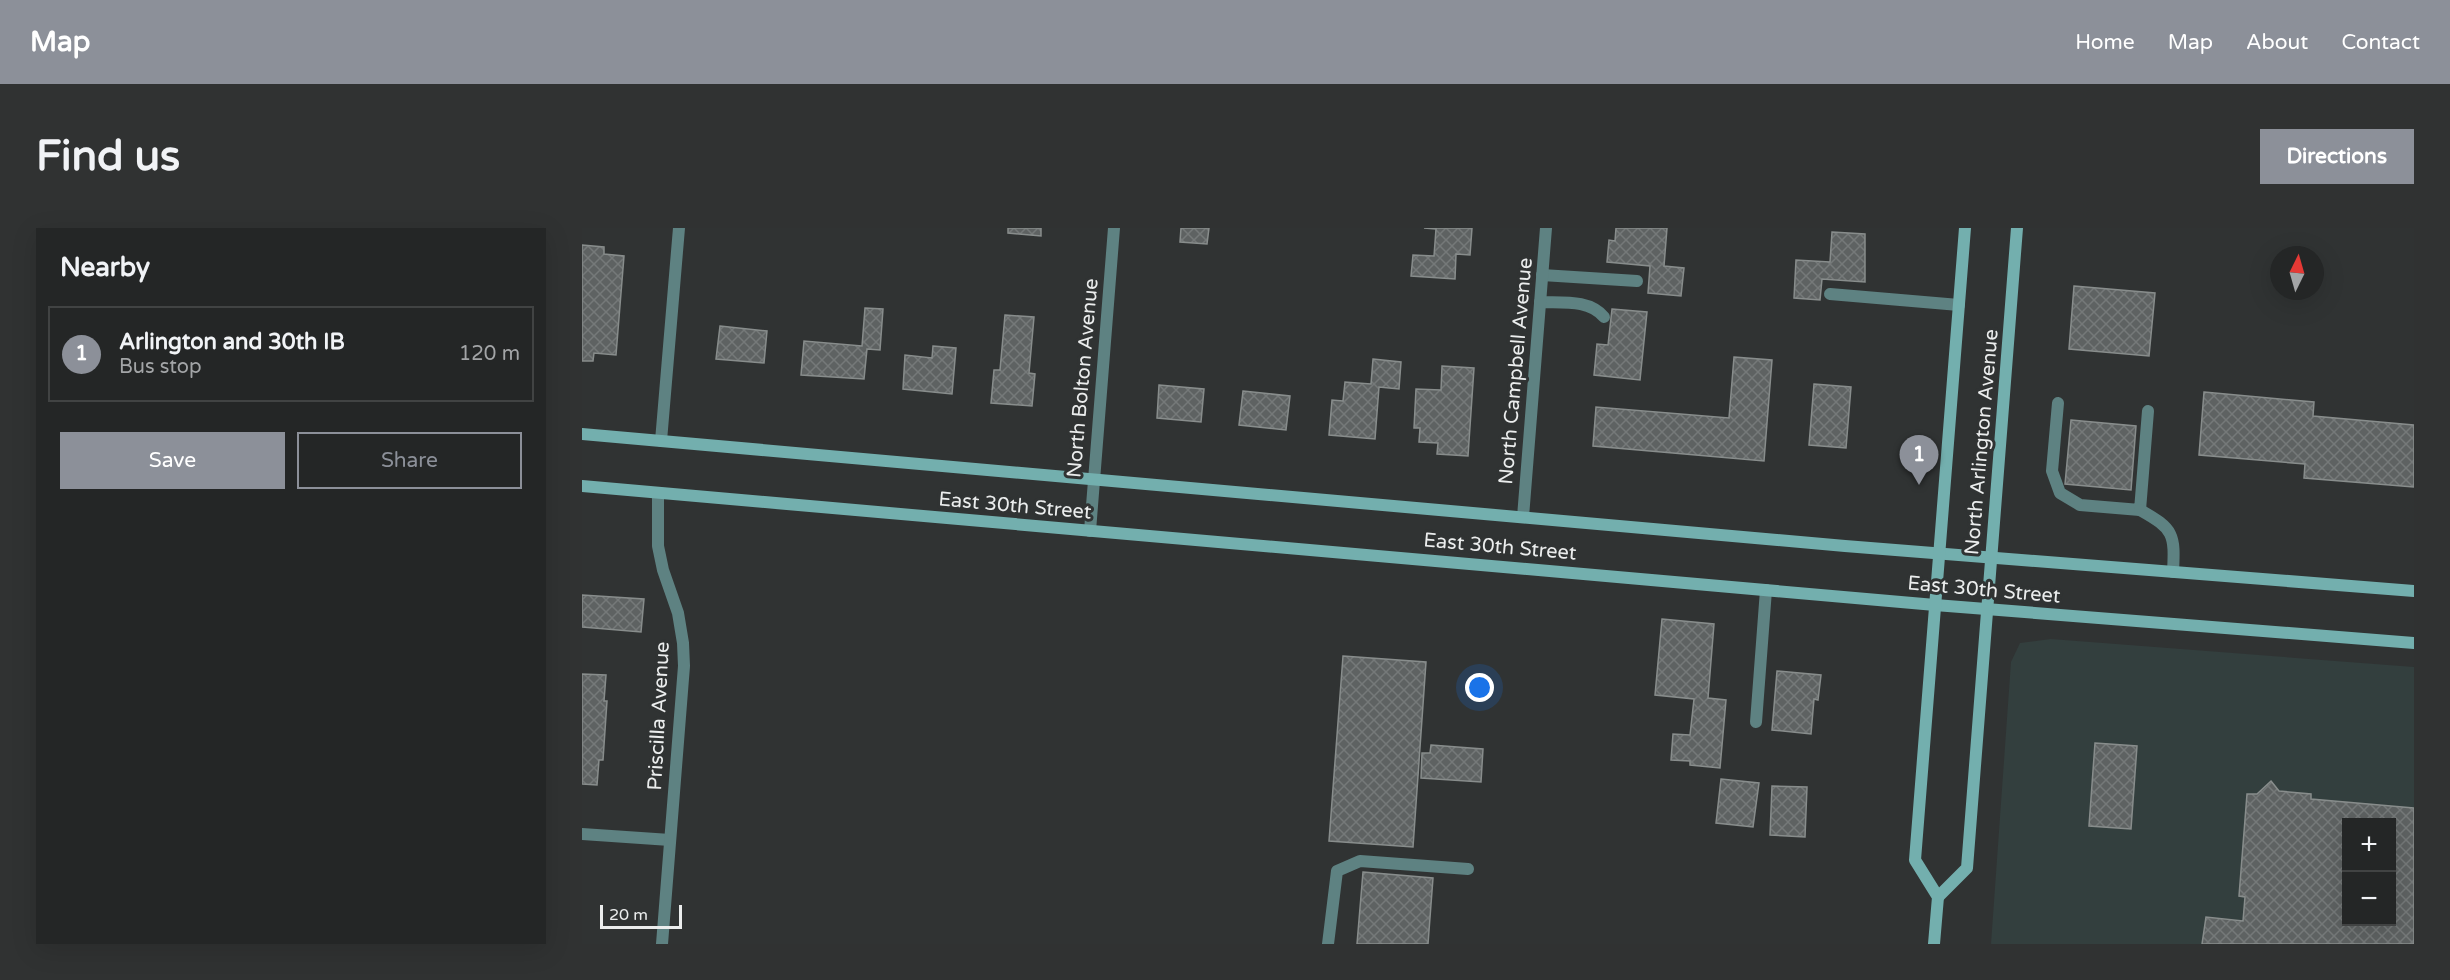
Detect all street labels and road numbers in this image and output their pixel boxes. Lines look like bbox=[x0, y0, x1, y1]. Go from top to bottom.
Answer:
street label: North Campbell Avenue bbox=[1494, 257, 1538, 485]
street label: North Bolton Avenue bbox=[1062, 277, 1104, 479]
street label: North Arlington Avenue bbox=[1960, 328, 2004, 556]
street label: East 30th Street bbox=[937, 487, 1093, 525]
street label: East 30th Street bbox=[1422, 528, 1578, 566]
street label: East 30th Street bbox=[1906, 571, 2062, 609]
street label: Priscilla Avenue bbox=[643, 641, 675, 791]

